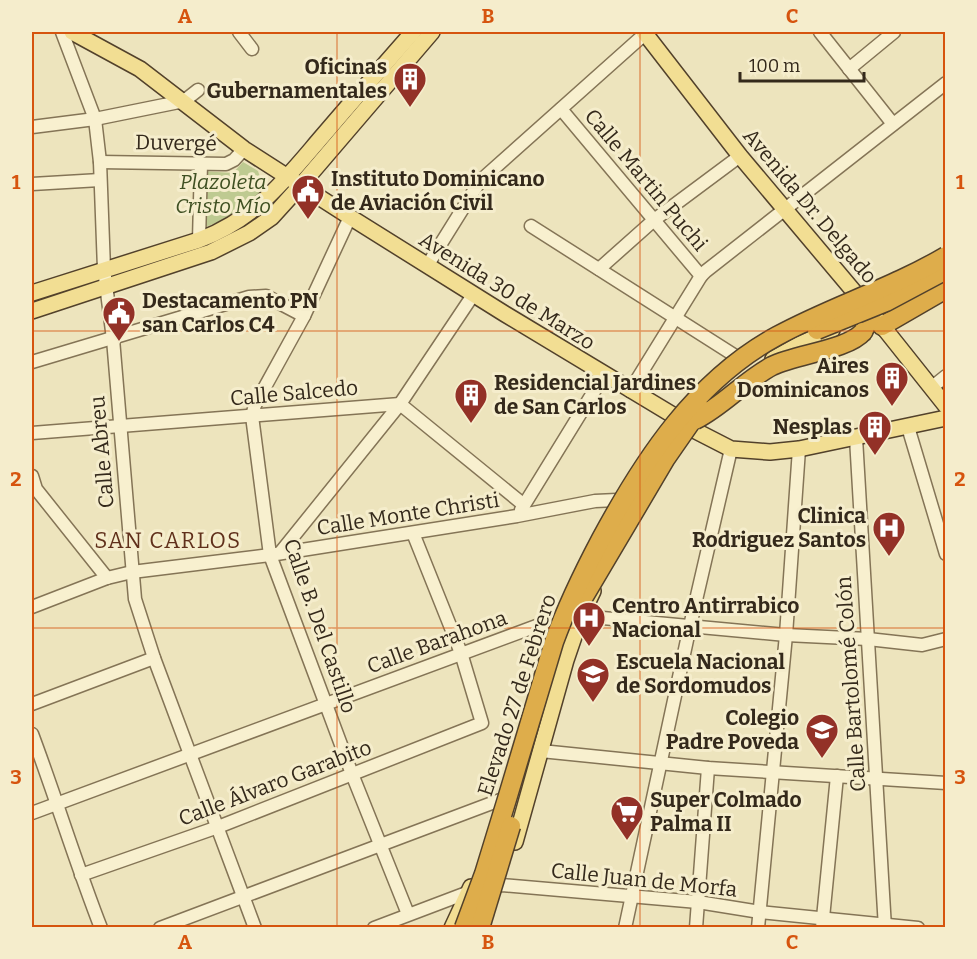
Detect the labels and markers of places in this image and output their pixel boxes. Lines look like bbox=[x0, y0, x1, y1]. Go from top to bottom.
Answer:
place label: Oficinas Gubernamentales bbox=[207, 54, 387, 104]
building icon: Oficinas Gubernamentales bbox=[392, 61, 428, 108]
place label: Instituto Dominicano de Aviación Civil bbox=[331, 166, 545, 216]
public building icon: Instituto Dominicano de Aviación Civil bbox=[290, 173, 326, 220]
place label: Destacamento PN san Carlos C4 bbox=[142, 288, 318, 338]
public building icon: Destacamento PN san Carlos C4 bbox=[101, 295, 137, 342]
place label: Aires Dominicanos bbox=[737, 353, 869, 403]
building icon: Aires Dominicanos bbox=[874, 360, 910, 407]
place label: Residencial Jardines de San Carlos bbox=[494, 370, 696, 420]
building icon: Residencial Jardines de San Carlos bbox=[453, 377, 489, 424]
building icon: Nesplas bbox=[857, 409, 893, 456]
place label: Nesplas bbox=[773, 414, 852, 440]
place label: Clinica Rodriguez Santos bbox=[692, 503, 866, 553]
hospital icon: Clinica Rodriguez Santos bbox=[871, 510, 907, 557]
place label: Centro Antirrabico Nacional bbox=[612, 593, 799, 643]
hospital icon: Centro Antirrabico Nacional bbox=[571, 600, 607, 647]
place label: Escuela Nacional de Sordomudos bbox=[616, 649, 785, 699]
school or university icon: Escuela Nacional de Sordomudos bbox=[575, 656, 611, 703]
place label: Colegio Padre Poveda bbox=[666, 705, 799, 755]
school or university icon: Colegio Padre Poveda bbox=[804, 712, 840, 759]
place label: Super Colmado Palma II bbox=[650, 787, 802, 837]
supermarket icon: Super Colmado Palma II bbox=[609, 794, 645, 841]

